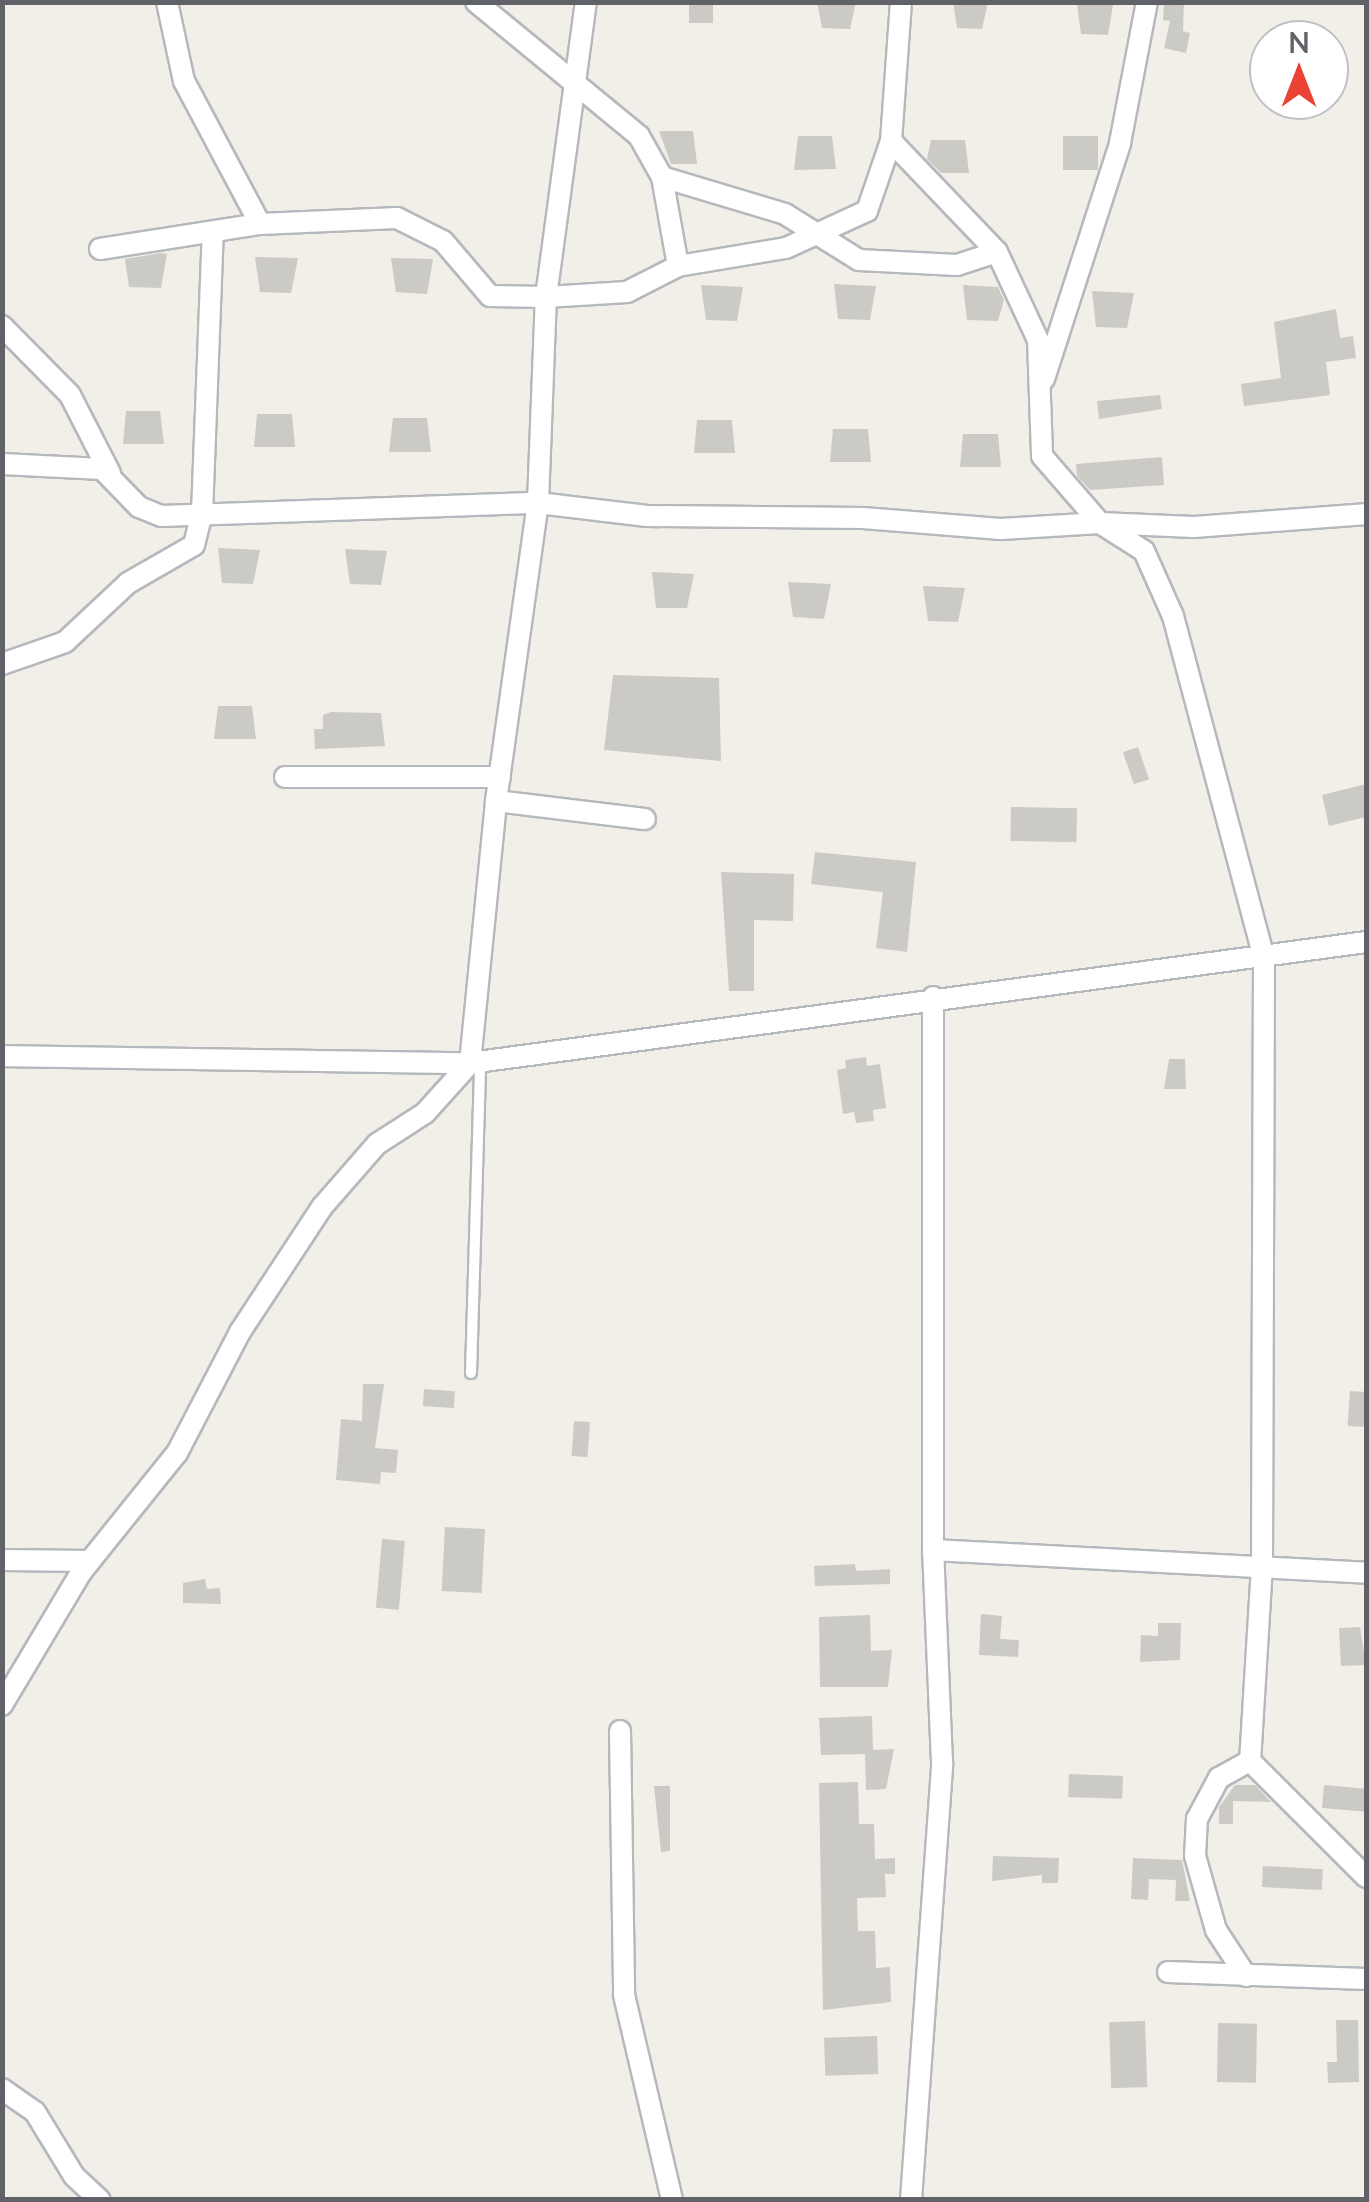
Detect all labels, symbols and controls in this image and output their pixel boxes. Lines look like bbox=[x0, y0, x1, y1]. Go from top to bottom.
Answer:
north arrow bbox=[1249, 20, 1349, 120]
text: N bbox=[1288, 25, 1310, 59]

